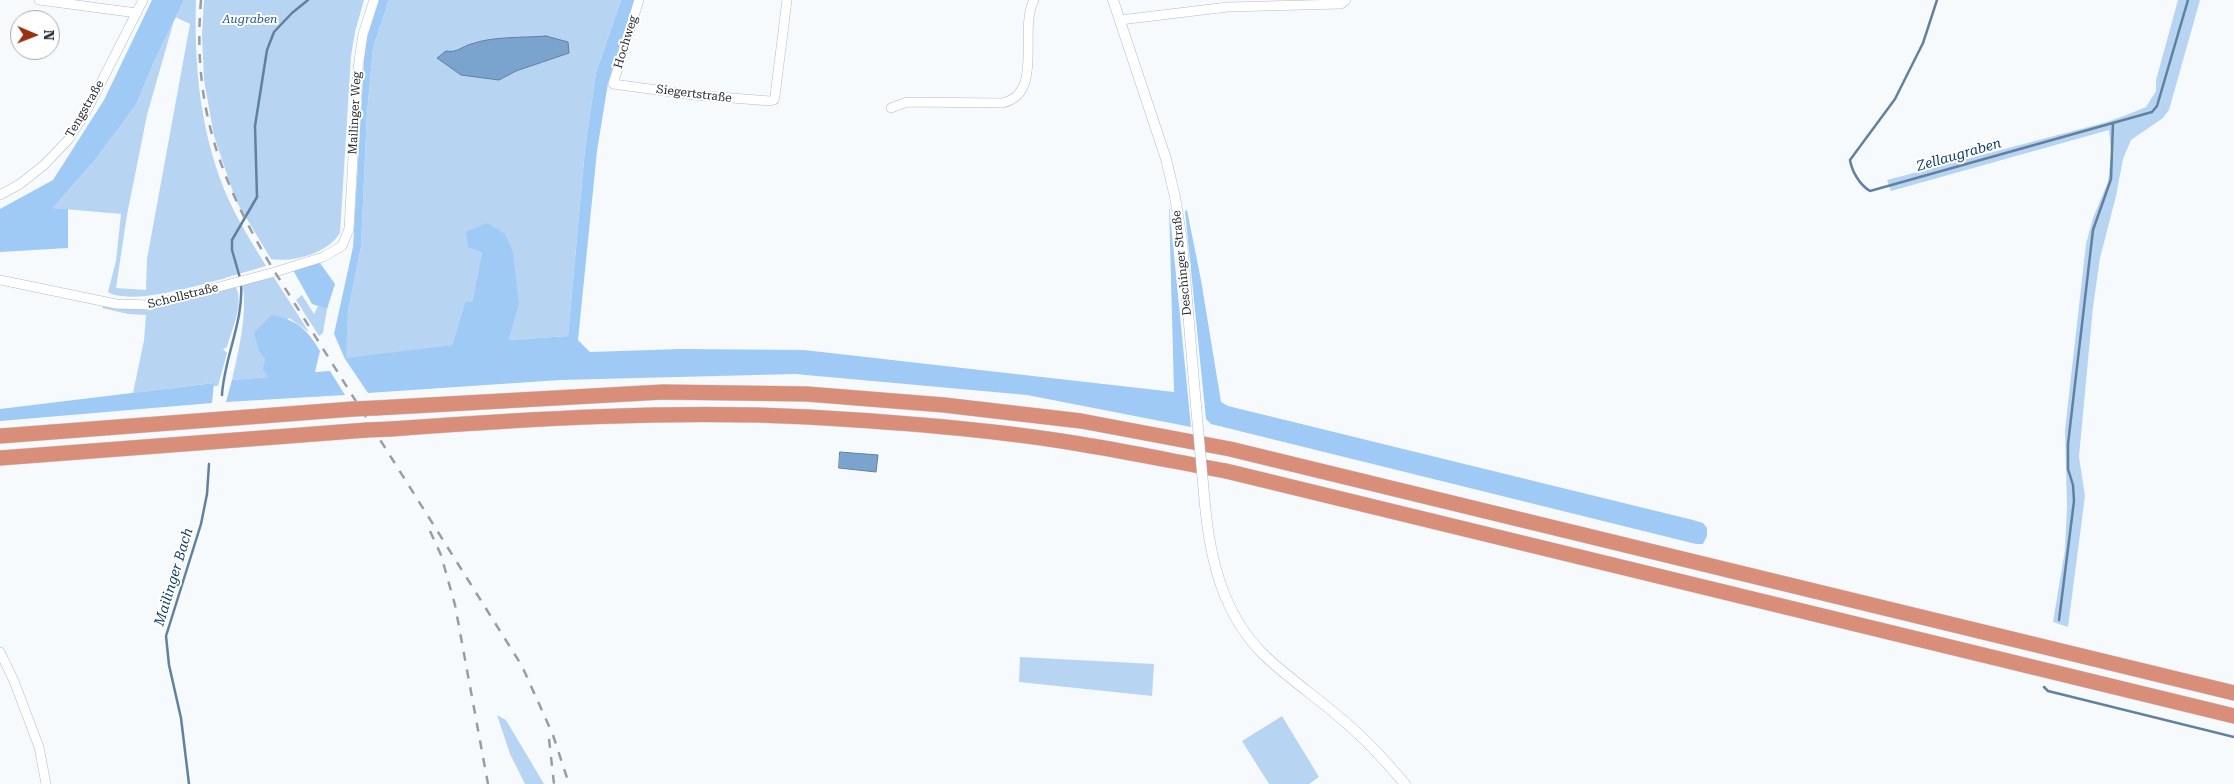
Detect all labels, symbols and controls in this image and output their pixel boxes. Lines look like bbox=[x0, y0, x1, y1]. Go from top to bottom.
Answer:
north arrow bbox=[10, 10, 60, 60]
park label: Augraben bbox=[223, 12, 277, 26]
street label: Hochweg bbox=[611, 14, 641, 70]
text: N bbox=[41, 30, 57, 41]
street label: Mailinger Weg bbox=[346, 71, 364, 155]
street label: Tengstraße bbox=[63, 78, 107, 140]
street label: Siegertstraße bbox=[655, 82, 733, 106]
water label: Zellaugraben bbox=[1915, 135, 2003, 175]
street label: Deschinger Straße bbox=[1169, 210, 1195, 316]
street label: Schollstraße bbox=[146, 280, 220, 312]
water label: Mailinger Bach bbox=[151, 526, 197, 628]

